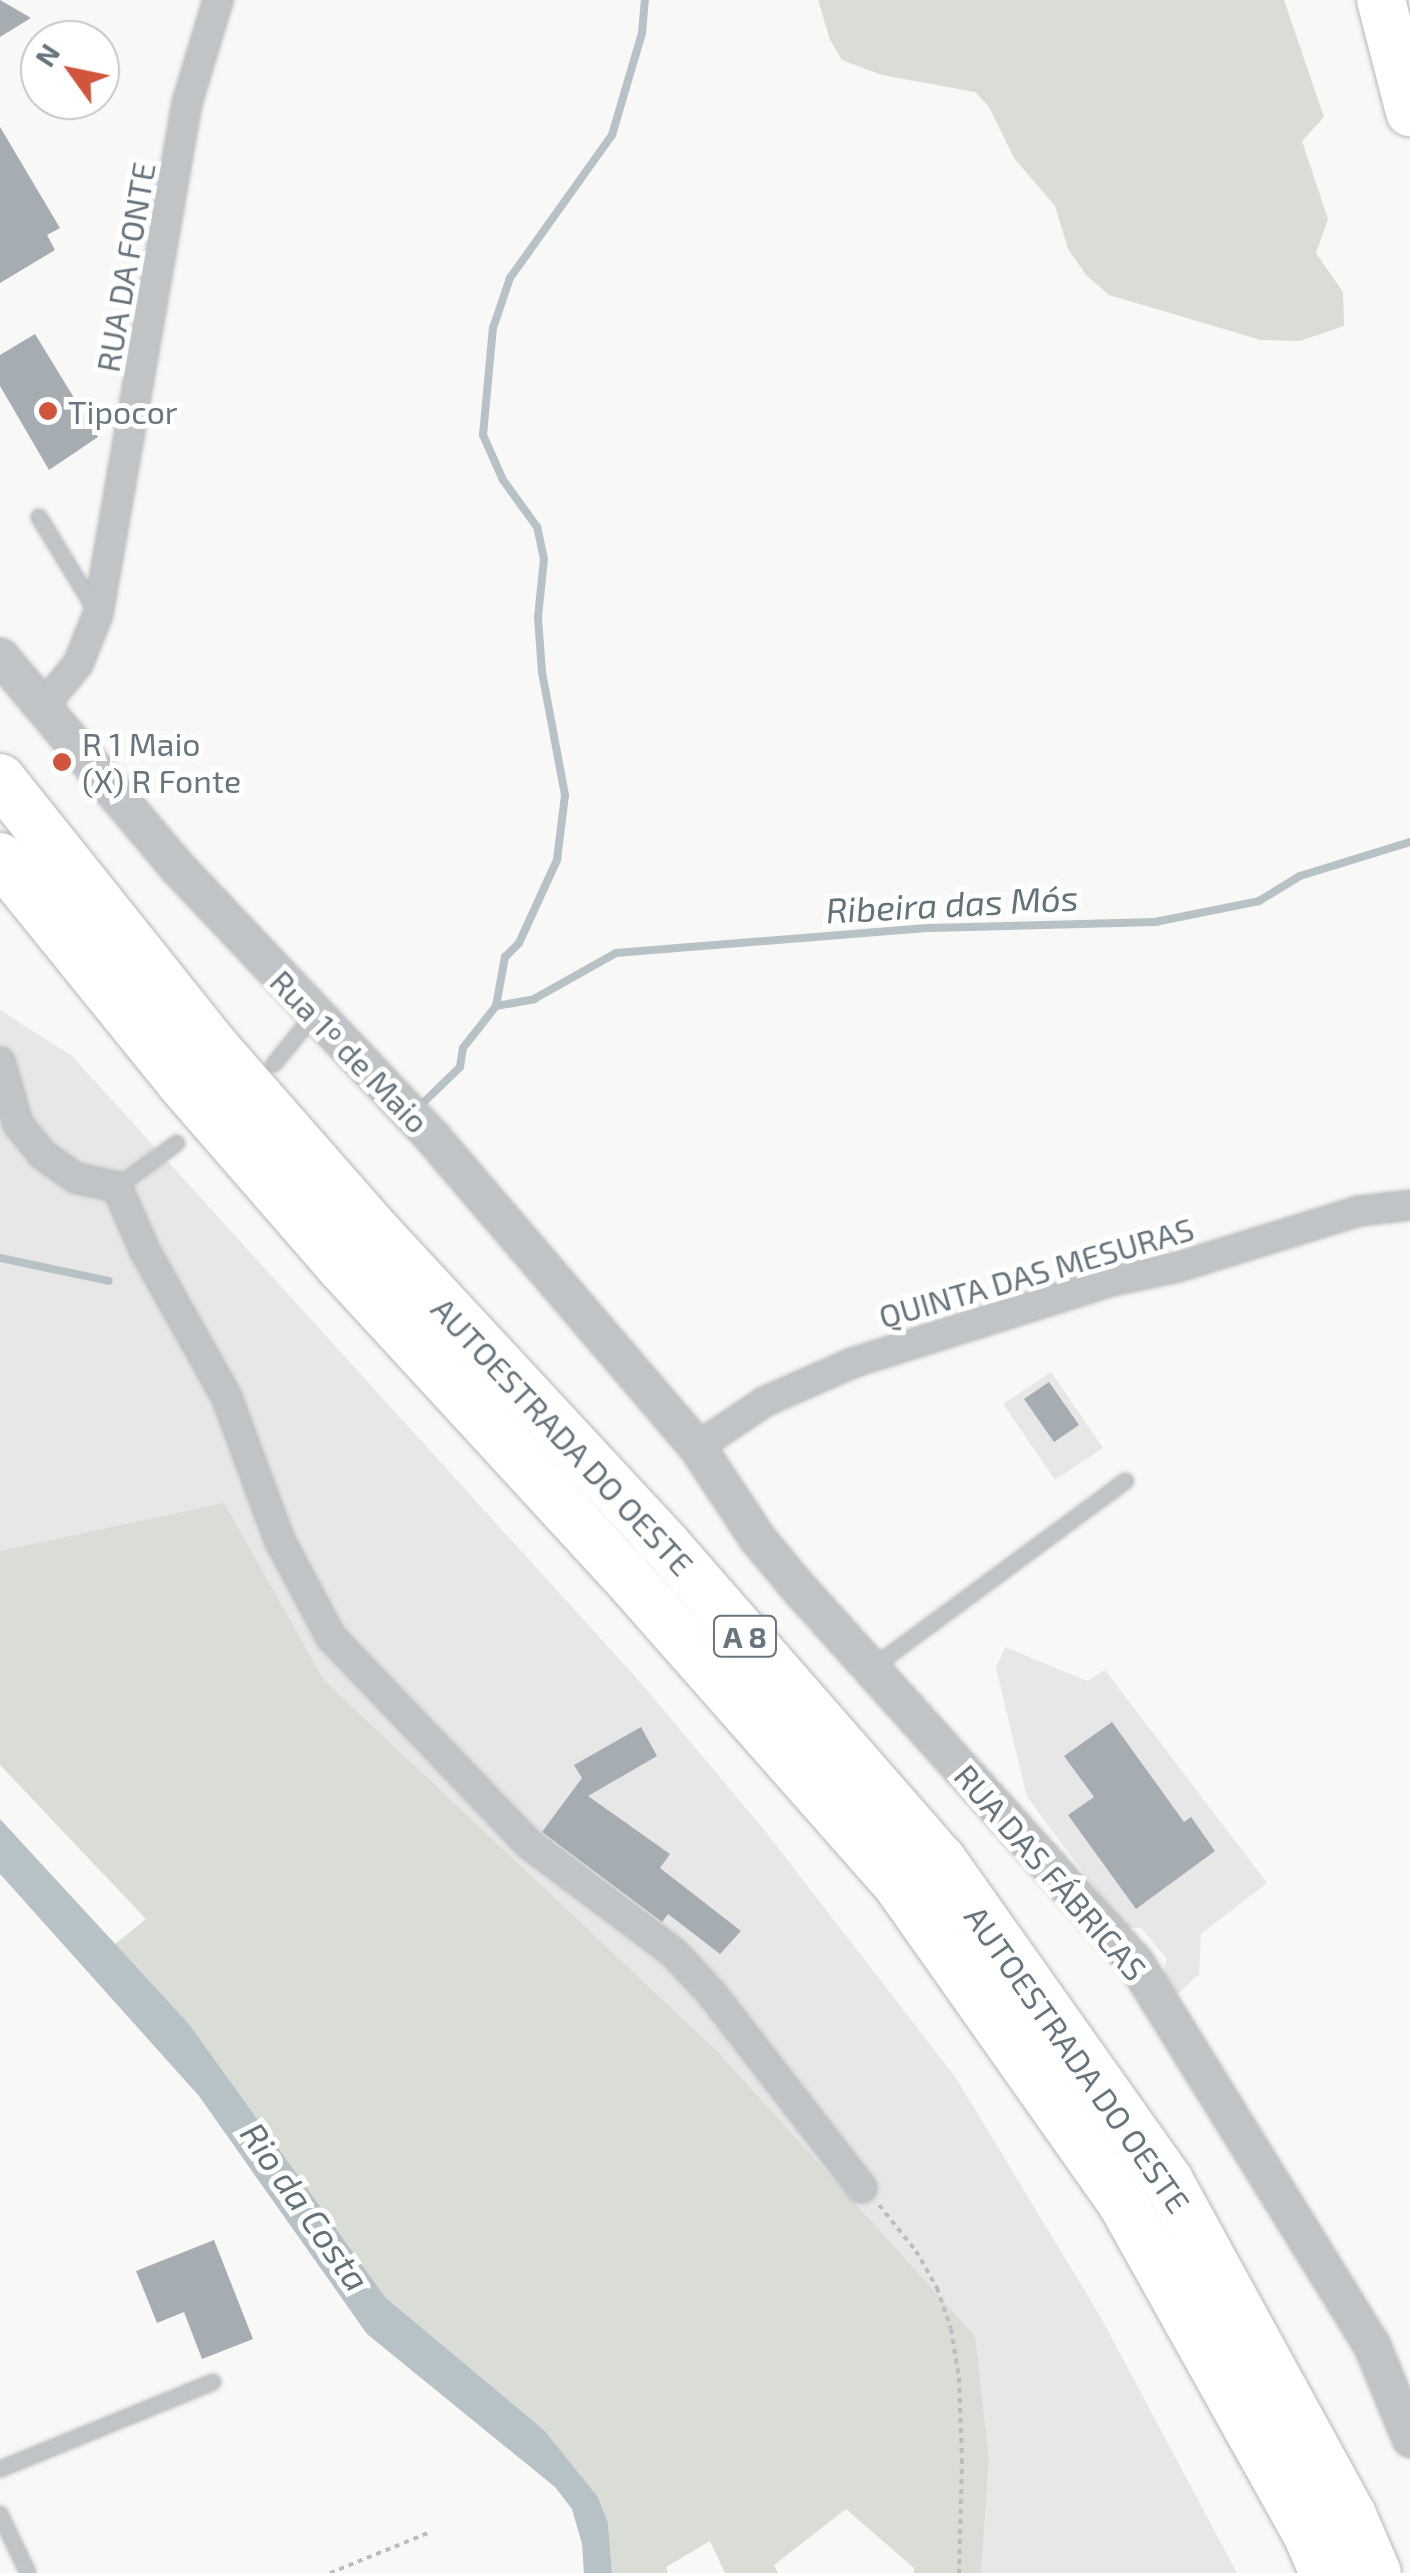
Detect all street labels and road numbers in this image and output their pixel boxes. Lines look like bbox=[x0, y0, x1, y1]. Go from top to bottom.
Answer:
street label: RUA DA FONTE bbox=[88, 158, 162, 376]
street label: Rua 1º de Maio bbox=[263, 962, 437, 1140]
street label: QUINTA DAS MESURAS bbox=[874, 1209, 1198, 1335]
street label: AUTOESTRADA DO OESTE bbox=[424, 1289, 702, 1583]
road number: A 8 bbox=[712, 1611, 778, 1661]
street label: RUA DAS FÁBRICAS bbox=[947, 1756, 1155, 1988]
street label: AUTOESTRADA DO OESTE bbox=[957, 1898, 1199, 2220]

